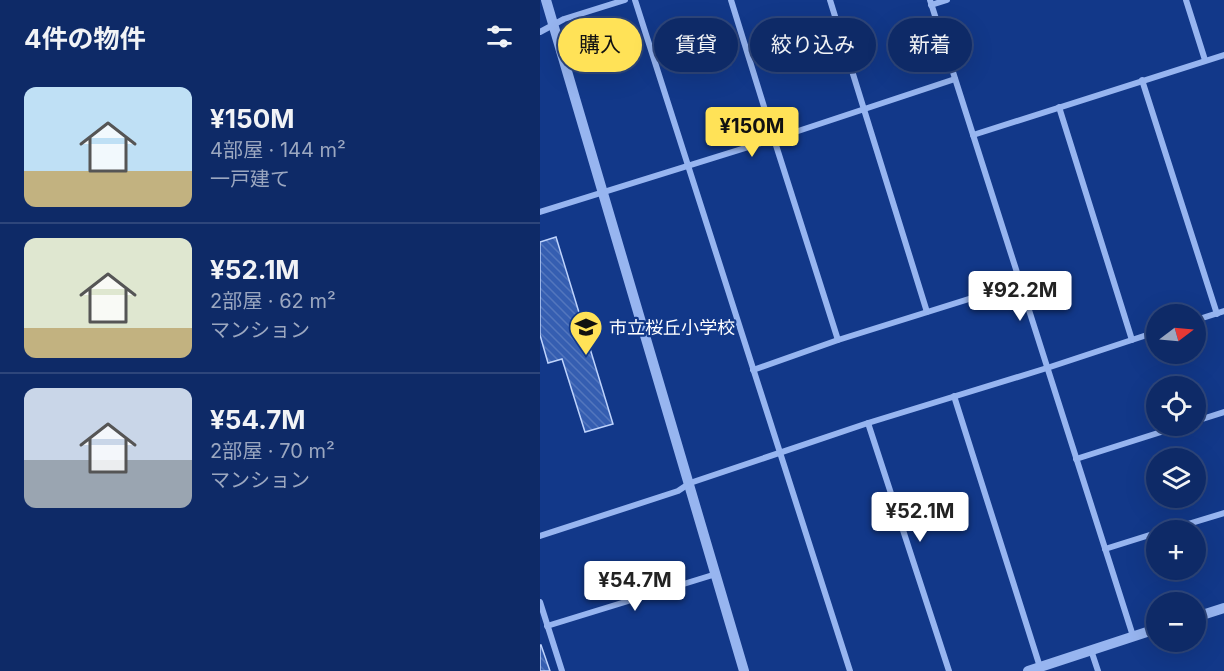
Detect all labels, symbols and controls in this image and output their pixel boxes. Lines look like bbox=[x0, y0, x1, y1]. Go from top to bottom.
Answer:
chip: 購入 bbox=[558, 18, 642, 72]
chip: 賃貸 bbox=[654, 18, 738, 72]
chip: 絞り込み bbox=[750, 18, 876, 72]
chip: 新着 bbox=[888, 18, 972, 72]
icon: filters bbox=[483, 20, 516, 53]
text: 4件の物件 bbox=[24, 23, 146, 54]
text: ¥150M bbox=[210, 103, 294, 134]
pin: ¥150M bbox=[710, 107, 794, 158]
icon: home bbox=[72, 111, 144, 183]
text: ¥150M bbox=[720, 114, 784, 138]
text: 4部屋 · 144 m² bbox=[210, 138, 346, 162]
text: 一戸建て bbox=[210, 167, 290, 191]
text: ¥52.1M bbox=[210, 254, 300, 285]
icon: home bbox=[72, 262, 144, 334]
pin: ¥92.2M bbox=[971, 271, 1069, 322]
text: ¥92.2M bbox=[983, 278, 1057, 302]
text: 2部屋 · 62 m² bbox=[210, 289, 336, 313]
north arrow bbox=[1146, 304, 1206, 364]
map controls bbox=[1146, 304, 1206, 652]
school or university icon: 市立桜丘小学校 bbox=[568, 309, 604, 356]
place label: 市立桜丘小学校 bbox=[609, 317, 735, 338]
text: マンション bbox=[210, 318, 310, 342]
button: locate bbox=[1146, 376, 1206, 436]
text: ¥54.7M bbox=[210, 404, 306, 435]
icon: home bbox=[72, 412, 144, 484]
text: 2部屋 · 70 m² bbox=[210, 439, 335, 463]
button: layers bbox=[1146, 448, 1206, 508]
text: マンション bbox=[210, 468, 310, 492]
pin: ¥52.1M bbox=[871, 492, 969, 543]
text: ¥52.1M bbox=[886, 499, 954, 523]
button: + bbox=[1146, 520, 1206, 580]
pin: ¥54.7M bbox=[586, 561, 684, 612]
text: ¥54.7M bbox=[598, 568, 672, 592]
button: − bbox=[1146, 592, 1206, 652]

